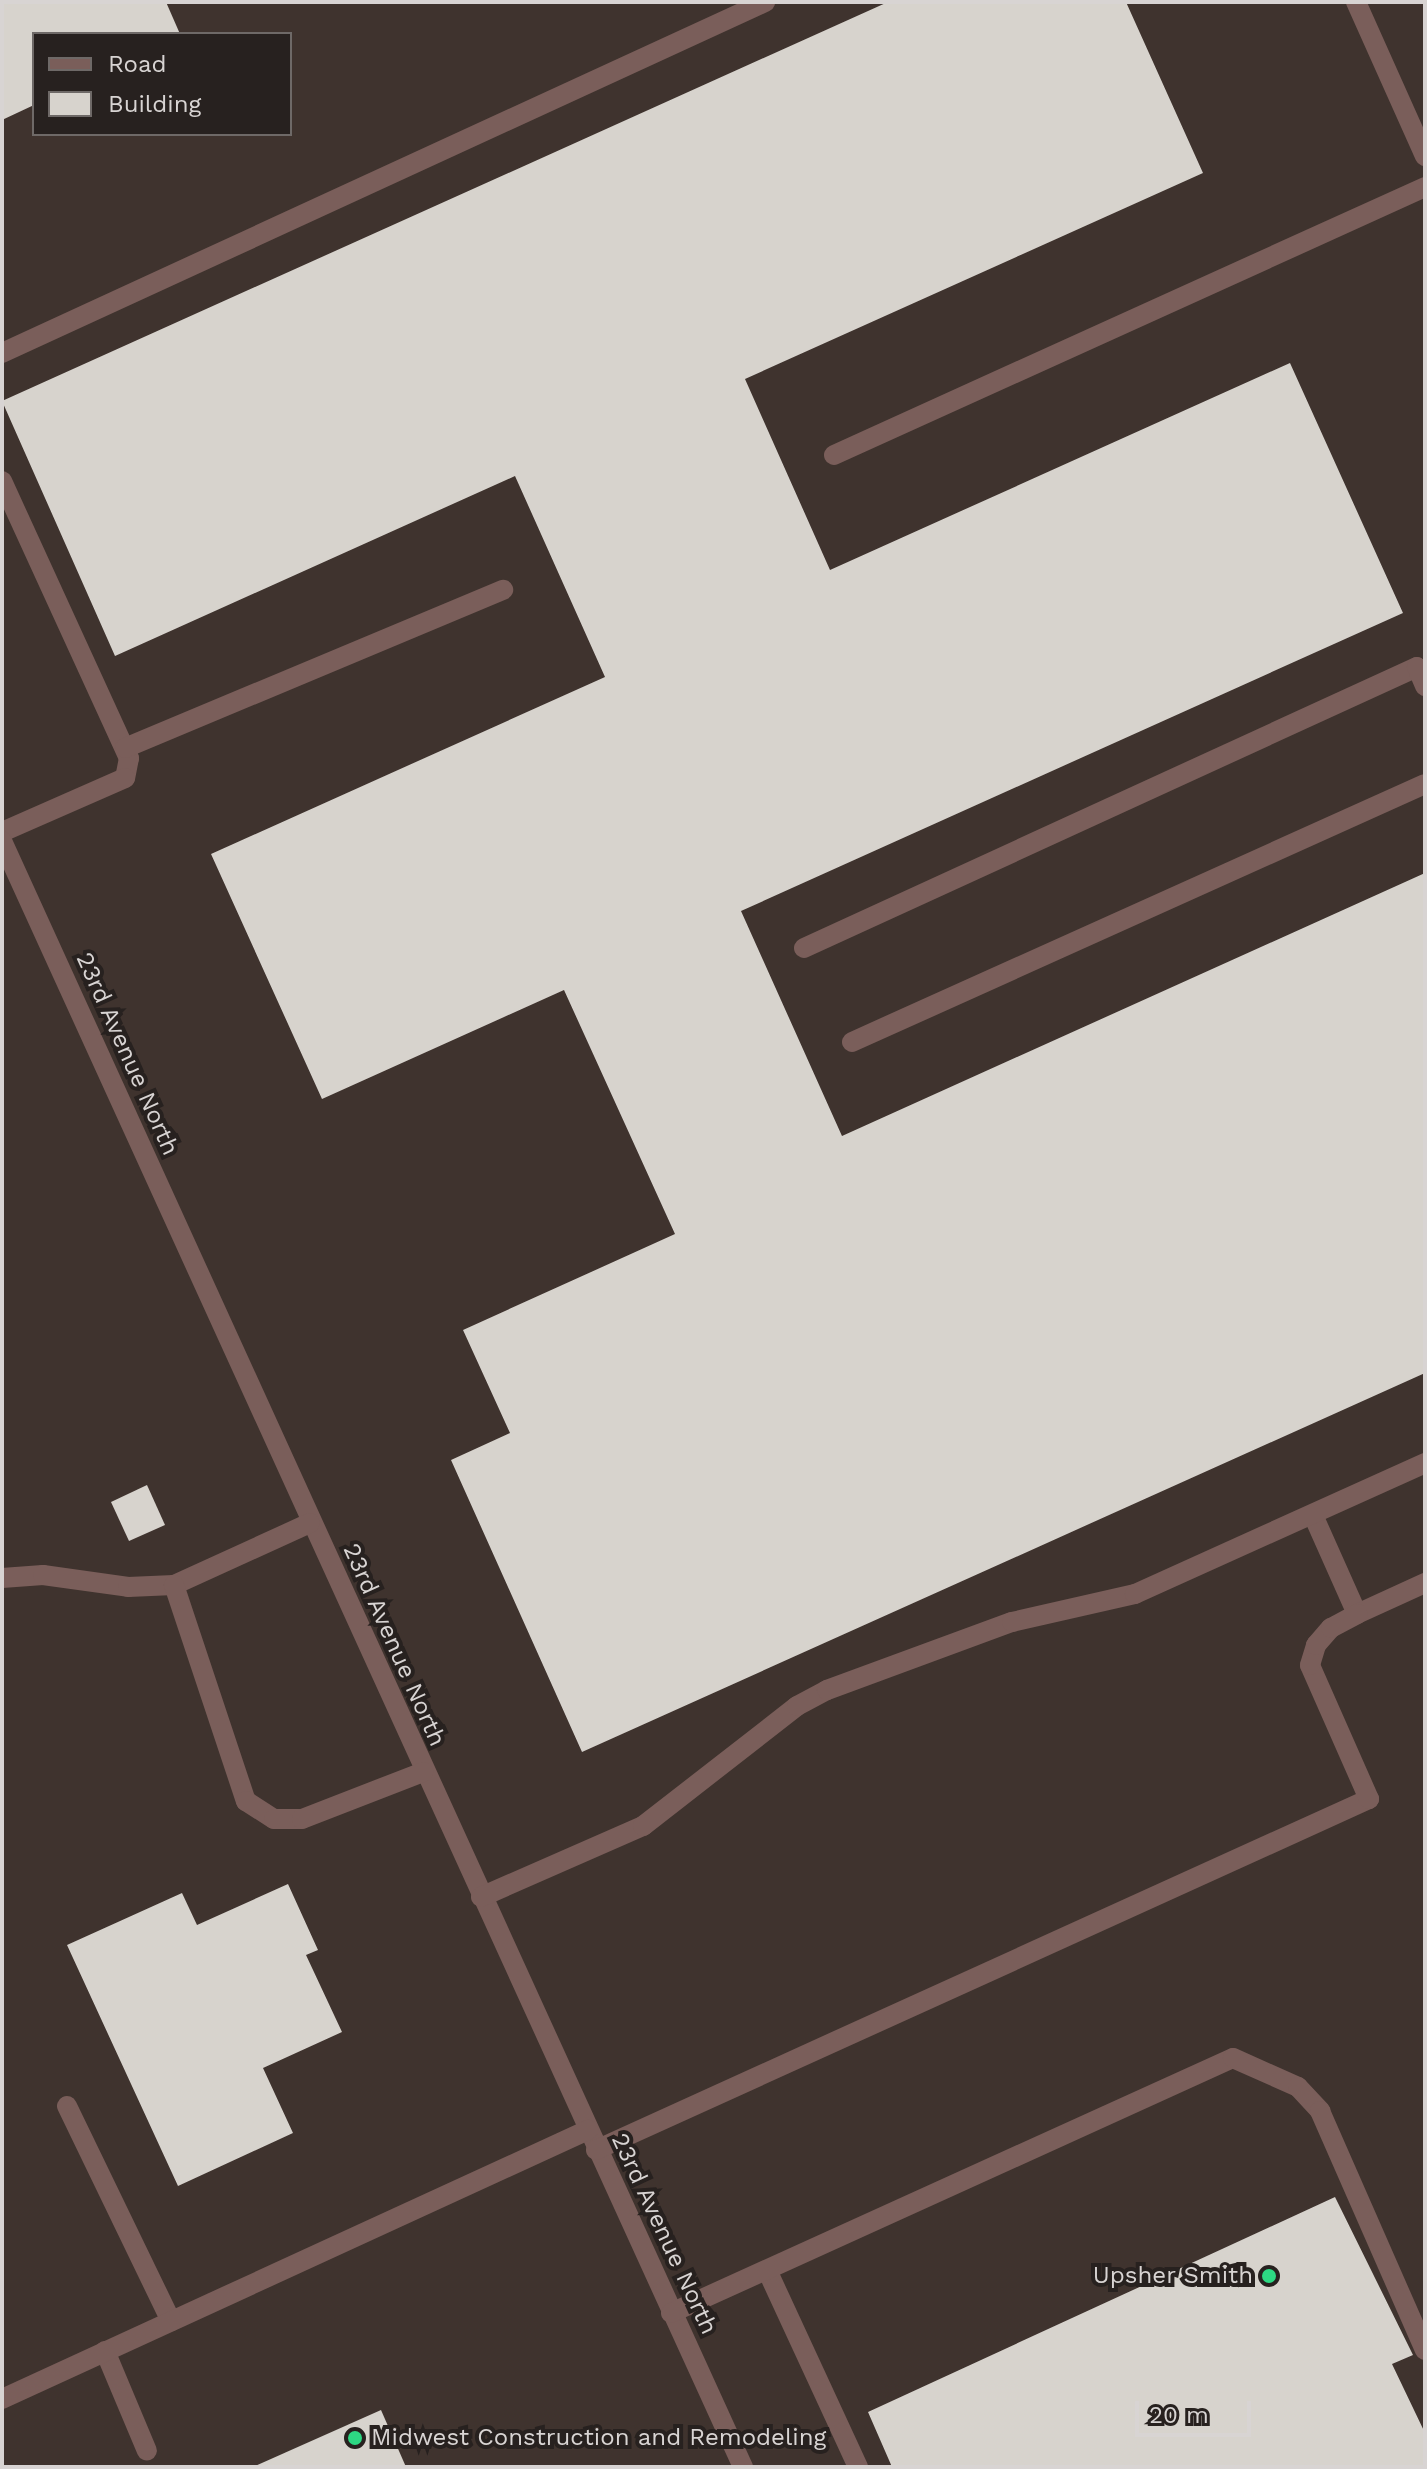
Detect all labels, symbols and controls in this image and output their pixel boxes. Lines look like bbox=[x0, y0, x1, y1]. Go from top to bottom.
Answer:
legend bbox=[32, 32, 292, 136]
text: Road bbox=[108, 50, 167, 78]
text: Building bbox=[108, 90, 201, 118]
street label: 23rd Avenue North bbox=[69, 948, 185, 1160]
street label: 23rd Avenue North bbox=[336, 1539, 452, 1751]
street label: 23rd Avenue North bbox=[605, 2128, 723, 2340]
place label: Upsher Smith bbox=[1092, 2262, 1253, 2290]
marker: Upsher Smith bbox=[1260, 2267, 1278, 2285]
scale bar bbox=[1139, 2385, 1255, 2435]
text: 20 m bbox=[1149, 2401, 1209, 2429]
place label: Midwest Construction and Remodeling bbox=[371, 2424, 826, 2452]
marker: Midwest Construction and Remodeling bbox=[346, 2429, 364, 2447]

